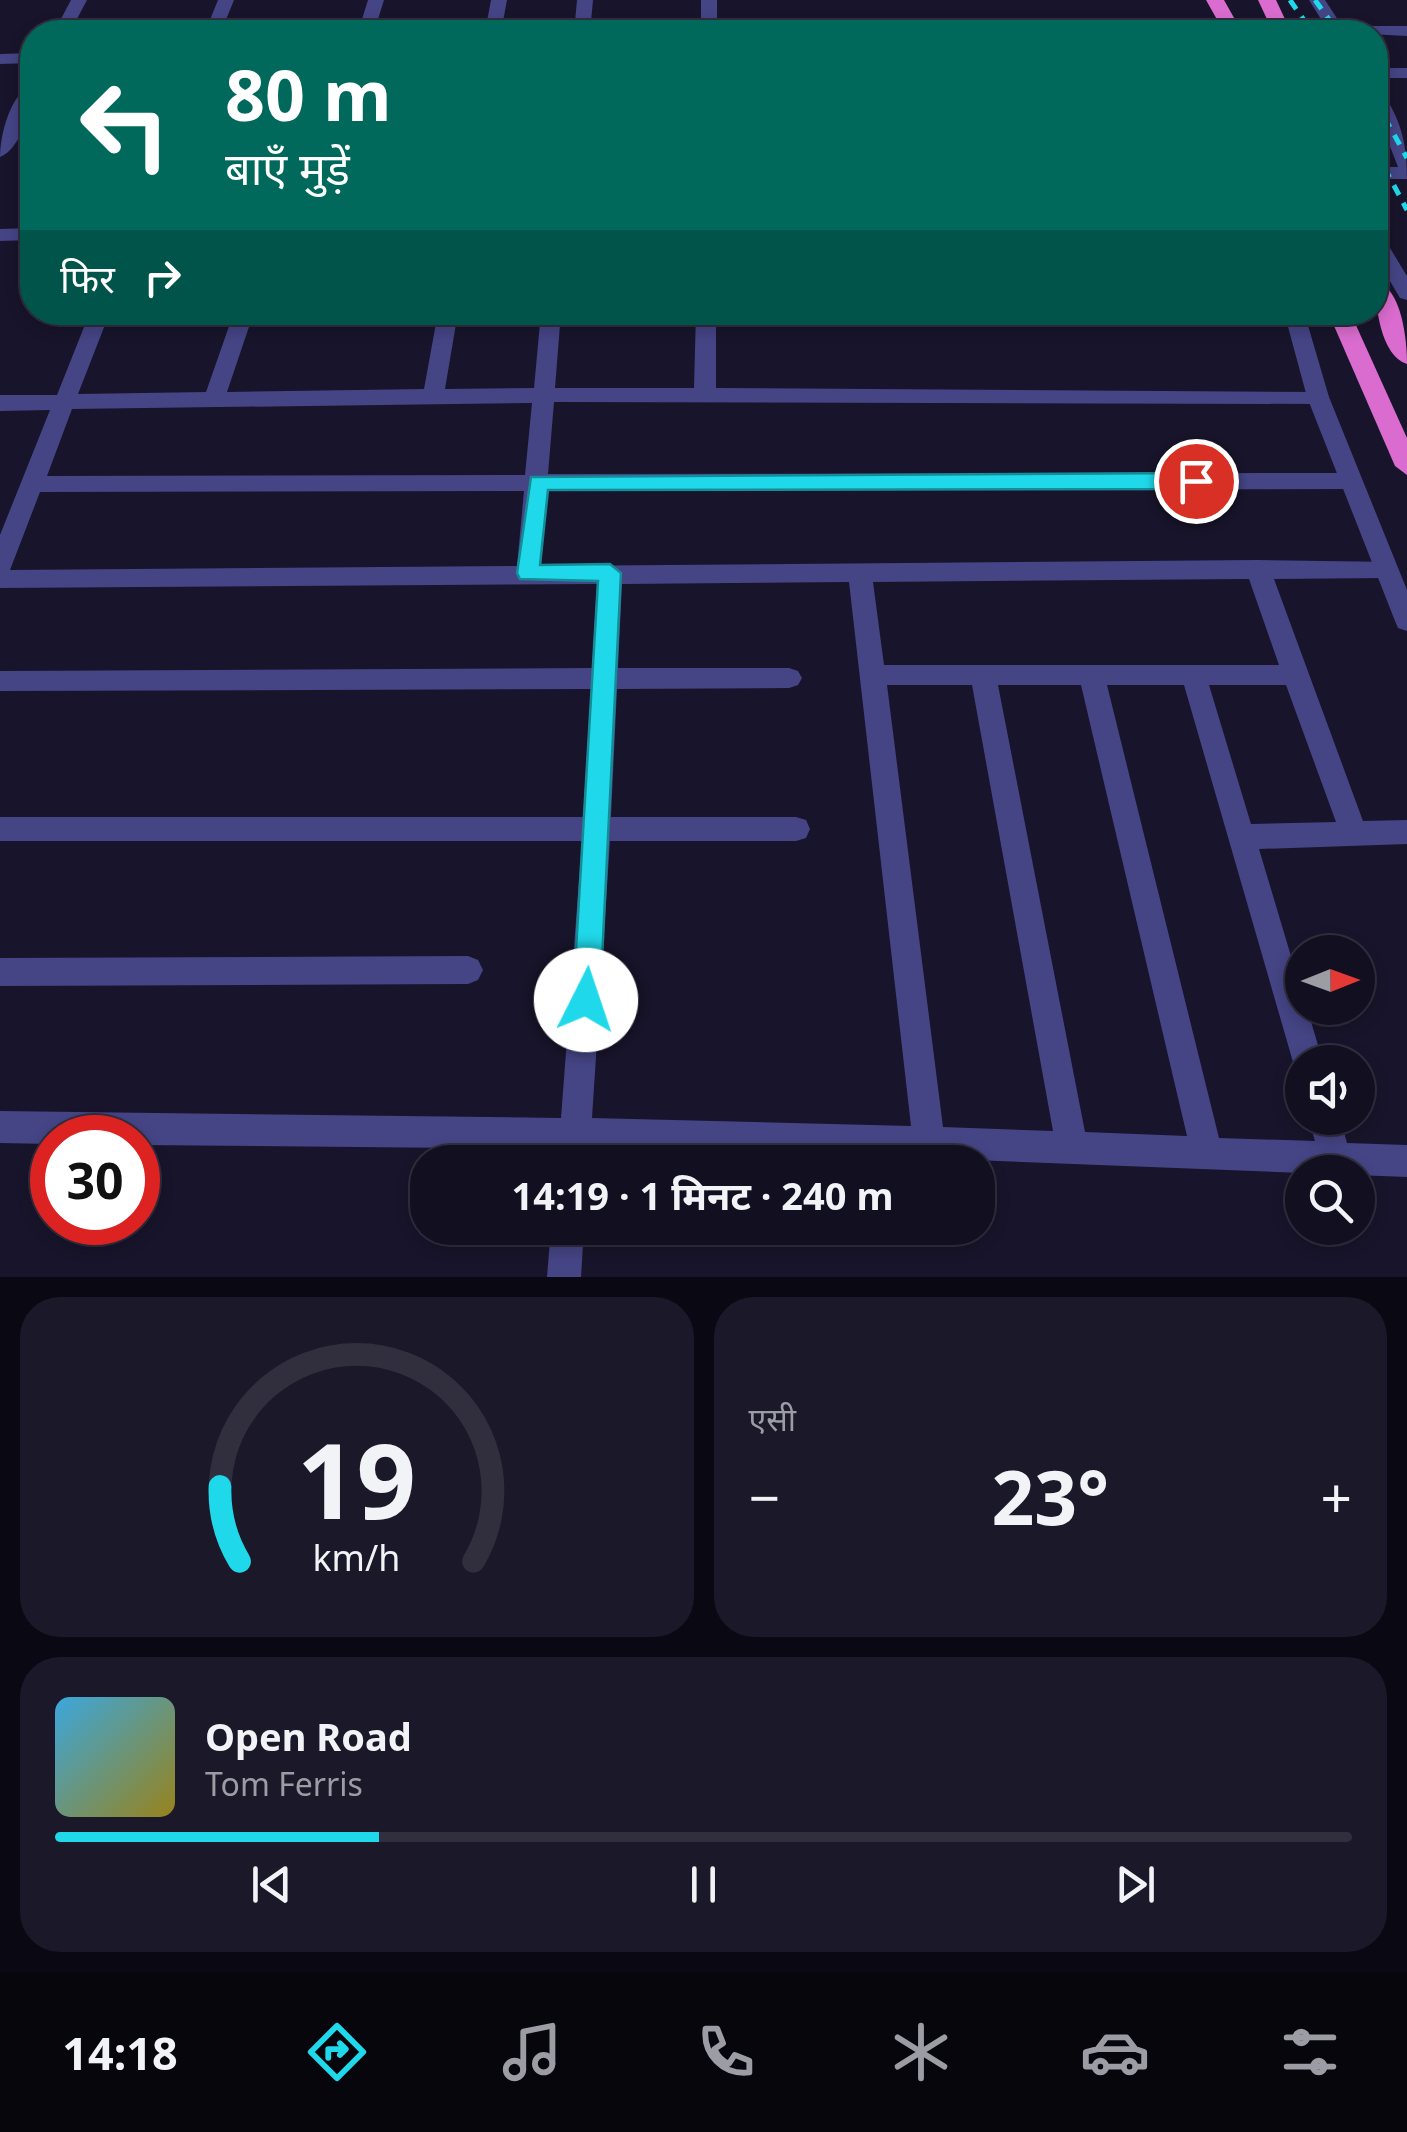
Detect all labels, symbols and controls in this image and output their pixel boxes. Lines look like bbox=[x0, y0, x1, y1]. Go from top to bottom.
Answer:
text: 80 m bbox=[225, 46, 392, 142]
icon: left bbox=[60, 60, 190, 190]
text: बाएँ मुड़ें bbox=[225, 137, 350, 198]
icon: right bbox=[135, 250, 190, 305]
text: फिर bbox=[60, 252, 115, 304]
pin bbox=[1154, 439, 1239, 524]
icon: arrive bbox=[1169, 454, 1224, 509]
north arrow bbox=[1285, 935, 1375, 1025]
map controls bbox=[1285, 935, 1375, 1245]
position arrow bbox=[534, 948, 638, 1052]
button: sound bbox=[1285, 1045, 1375, 1135]
speed limit sign: 30 bbox=[30, 1115, 160, 1245]
button: search bbox=[1285, 1155, 1375, 1245]
text: 14:19 · 1 मिनट · 240 m bbox=[511, 1169, 894, 1221]
text: एसी bbox=[749, 1397, 796, 1440]
text: 19 bbox=[297, 1408, 416, 1549]
text: 23° bbox=[991, 1445, 1109, 1547]
text: − bbox=[749, 1459, 780, 1534]
text: + bbox=[1321, 1459, 1352, 1534]
text: km/h bbox=[313, 1533, 401, 1581]
text: Open Road bbox=[205, 1710, 412, 1762]
text: Tom Ferris bbox=[205, 1762, 363, 1805]
icon: previous bbox=[244, 1857, 299, 1912]
icon: pause bbox=[676, 1857, 731, 1912]
icon: next bbox=[1108, 1857, 1163, 1912]
icon: directions bbox=[302, 2017, 372, 2087]
icon: music bbox=[497, 2017, 567, 2087]
icon: phone bbox=[691, 2017, 761, 2087]
icon: climate bbox=[886, 2017, 956, 2087]
icon: car bbox=[1080, 2017, 1150, 2087]
icon: filters bbox=[1275, 2017, 1345, 2087]
text: 14:18 bbox=[62, 2022, 178, 2083]

